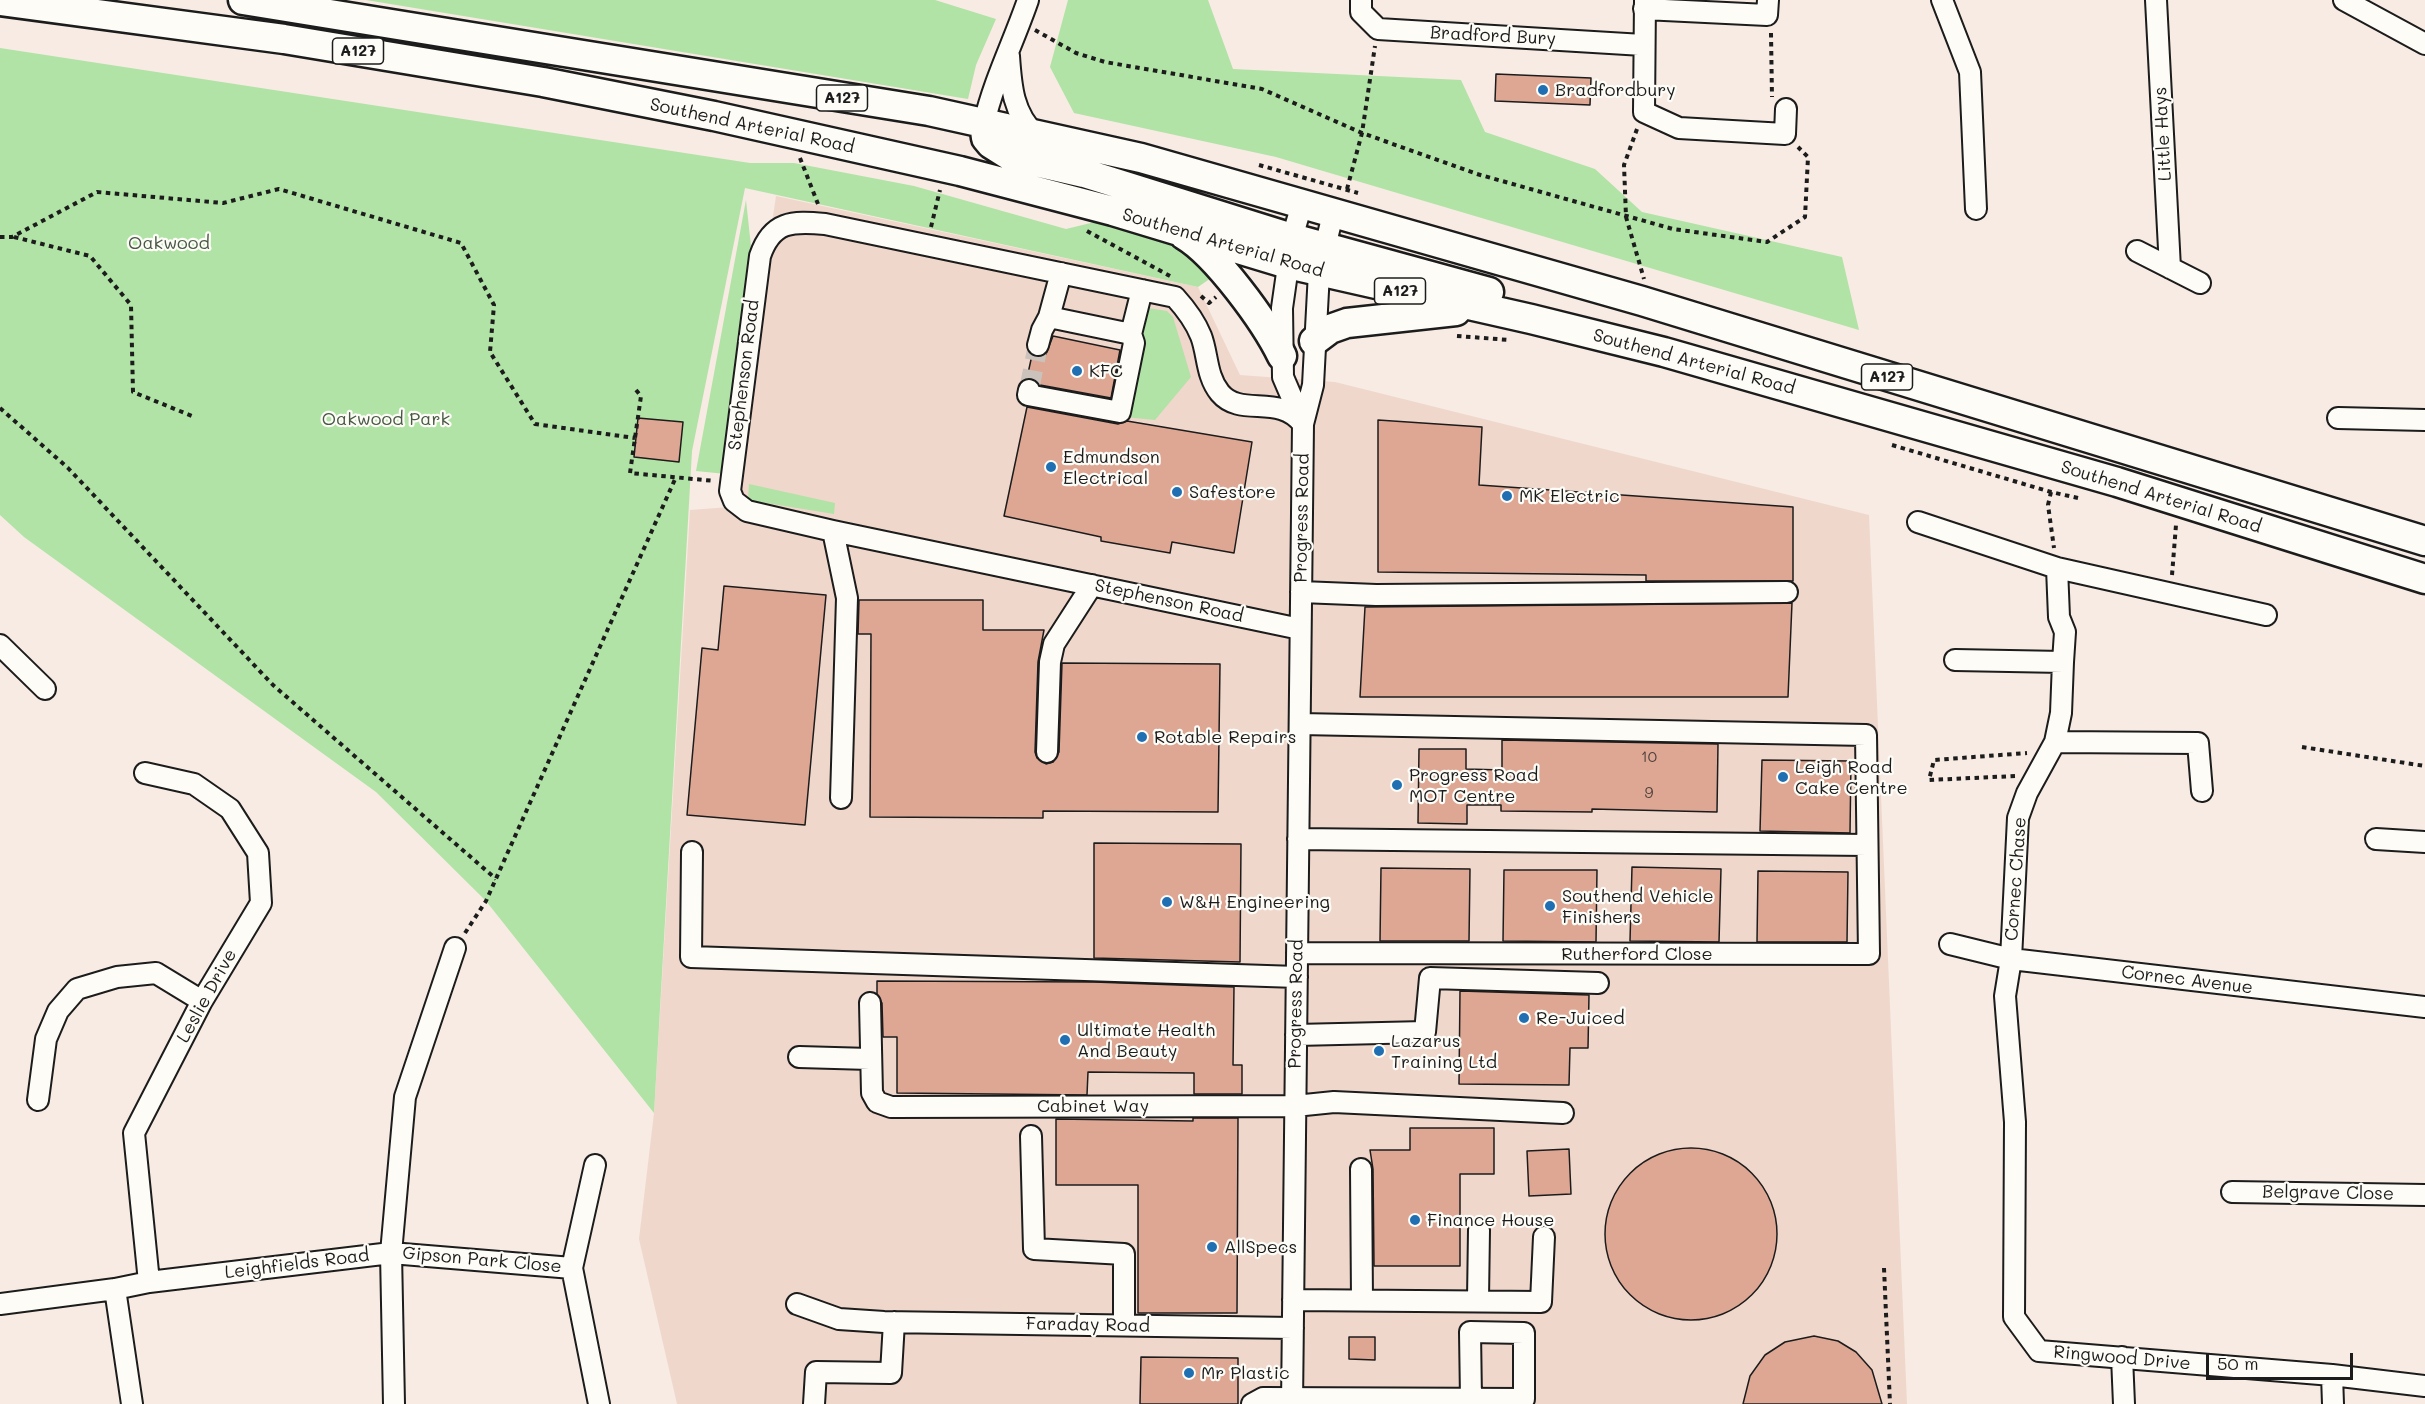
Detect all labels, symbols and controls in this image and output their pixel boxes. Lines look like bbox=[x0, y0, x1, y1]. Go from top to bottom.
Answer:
street label: Bradford Bury bbox=[1429, 22, 1557, 50]
road number: A127 bbox=[332, 38, 384, 64]
place label: Bradfordbury bbox=[1555, 79, 1676, 101]
marker: Bradfordbury bbox=[1536, 83, 1550, 97]
road number: A127 bbox=[816, 85, 868, 111]
street label: Little Hays bbox=[2150, 86, 2176, 182]
street label: Southend Arterial Road bbox=[648, 94, 856, 158]
street label: Southend Arterial Road bbox=[1120, 204, 1326, 282]
park label: Oakwood bbox=[128, 232, 210, 254]
road number: A127 bbox=[1374, 278, 1426, 304]
street label: Stephenson Road bbox=[724, 298, 764, 452]
street label: Southend Arterial Road bbox=[1591, 325, 1797, 399]
place label: KFC bbox=[1089, 360, 1123, 382]
marker: KFC bbox=[1070, 364, 1084, 378]
road number: A127 bbox=[1862, 364, 1912, 390]
park label: Oakwood Park bbox=[322, 408, 450, 430]
place label: Edmundson Electrical bbox=[1063, 446, 1160, 488]
street label: Progress Road bbox=[1290, 453, 1314, 583]
street label: Southend Arterial Road bbox=[2058, 456, 2264, 538]
marker: Edmundson Electrical bbox=[1044, 460, 1058, 474]
place label: Safestore bbox=[1189, 481, 1276, 503]
marker: Safestore bbox=[1170, 485, 1184, 499]
place label: MK Electric bbox=[1519, 485, 1620, 507]
marker: MK Electric bbox=[1500, 489, 1514, 503]
street label: Stephenson Road bbox=[1093, 575, 1245, 627]
place label: Rotable Repairs bbox=[1154, 726, 1297, 748]
marker: Rotable Repairs bbox=[1135, 730, 1149, 744]
house number: 10 bbox=[1641, 748, 1657, 766]
place label: Leigh Road Cake Centre bbox=[1795, 756, 1908, 798]
place label: Progress Road MOT Centre bbox=[1409, 764, 1538, 806]
marker: Leigh Road Cake Centre bbox=[1776, 770, 1790, 784]
marker: Progress Road MOT Centre bbox=[1390, 778, 1404, 792]
house number: 9 bbox=[1645, 784, 1653, 802]
street label: Cornec Chase bbox=[2001, 816, 2031, 942]
place label: Southend Vehicle Finishers bbox=[1562, 885, 1714, 928]
place label: W&H Engineering bbox=[1179, 891, 1330, 913]
marker: W&H Engineering bbox=[1160, 895, 1174, 909]
marker: Southend Vehicle Finishers bbox=[1543, 899, 1557, 913]
street label: Progress Road bbox=[1284, 939, 1308, 1069]
street label: Rutherford Close bbox=[1561, 943, 1713, 965]
street label: Leslie Drive bbox=[172, 945, 242, 1047]
street label: Cornec Avenue bbox=[2120, 961, 2254, 999]
place label: Re-Juiced bbox=[1536, 1007, 1625, 1029]
marker: Re-Juiced bbox=[1517, 1011, 1531, 1025]
place label: Ultimate Health And Beauty bbox=[1077, 1019, 1215, 1062]
place label: Lazarus Training Ltd bbox=[1391, 1030, 1497, 1072]
marker: Ultimate Health And Beauty bbox=[1058, 1033, 1072, 1047]
marker: Lazarus Training Ltd bbox=[1372, 1044, 1386, 1058]
street label: Cabinet Way bbox=[1037, 1095, 1149, 1117]
street label: Belgrave Close bbox=[2262, 1181, 2394, 1205]
place label: Finance House bbox=[1427, 1209, 1554, 1231]
marker: Finance House bbox=[1408, 1213, 1422, 1227]
place label: AllSpecs bbox=[1224, 1236, 1297, 1258]
marker: AllSpecs bbox=[1205, 1240, 1219, 1254]
street label: Gipson Park Close bbox=[402, 1242, 562, 1278]
street label: Leighfields Road bbox=[223, 1244, 371, 1284]
street label: Faraday Road bbox=[1026, 1313, 1150, 1337]
street label: Ringwood Drive bbox=[2053, 1341, 2191, 1375]
scale bar bbox=[2209, 1341, 2356, 1379]
text: 50 m bbox=[2217, 1351, 2259, 1375]
place label: Mr Plastic bbox=[1201, 1362, 1290, 1384]
marker: Mr Plastic bbox=[1182, 1366, 1196, 1380]

